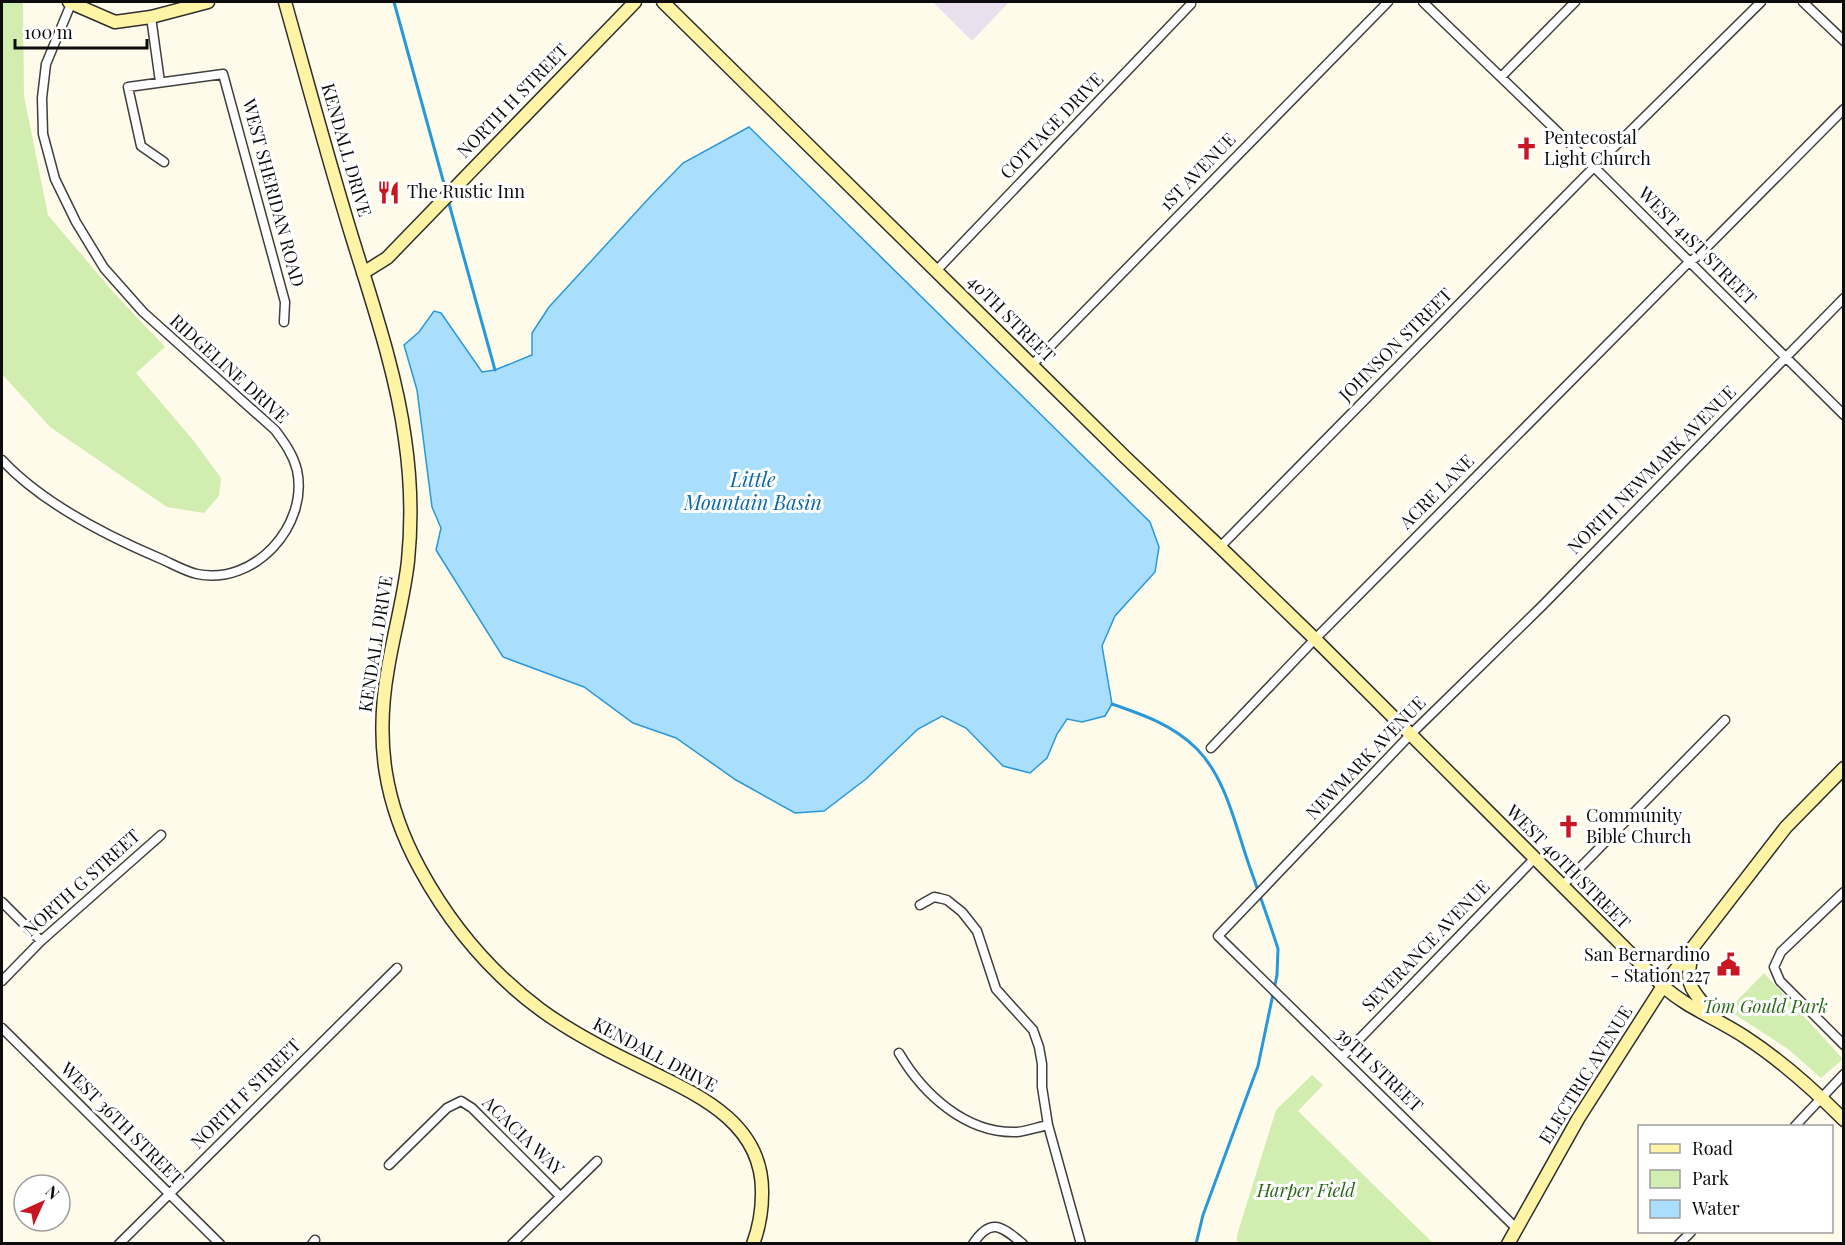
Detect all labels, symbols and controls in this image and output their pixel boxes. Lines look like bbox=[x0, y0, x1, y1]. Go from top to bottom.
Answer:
scale bar bbox=[15, 12, 147, 50]
text: 100 m bbox=[24, 20, 73, 44]
street label: NORTH H STREET bbox=[451, 38, 573, 163]
street label: COTTAGE DRIVE bbox=[994, 67, 1108, 184]
street label: KENDALL DRIVE bbox=[316, 80, 377, 219]
street label: WEST SHERIDAN ROAD bbox=[237, 95, 311, 289]
place label: Pentecostal Light Church bbox=[1544, 125, 1651, 170]
street label: 1ST AVENUE bbox=[1154, 127, 1241, 215]
church icon: Pentecostal Light Church bbox=[1513, 135, 1539, 161]
restaurant icon: The Rustic Inn bbox=[376, 179, 402, 205]
place label: The Rustic Inn bbox=[407, 179, 525, 203]
street label: WEST 41ST STREET bbox=[1633, 180, 1762, 310]
street label: 40TH STREET bbox=[963, 269, 1061, 367]
street label: JOHNSON STREET bbox=[1333, 282, 1457, 407]
street label: RIDGELINE DRIVE bbox=[165, 308, 294, 428]
street label: NORTH NEWMARK AVENUE bbox=[1562, 380, 1741, 559]
street label: ACRE LANE bbox=[1393, 449, 1479, 534]
water label: Little Mountain Basin bbox=[683, 465, 822, 515]
street label: KENDALL DRIVE bbox=[352, 574, 398, 714]
street label: NEWMARK AVENUE bbox=[1300, 690, 1430, 824]
street label: WEST 40TH STREET bbox=[1501, 798, 1636, 934]
place label: Community Bible Church bbox=[1586, 803, 1692, 848]
church icon: Community Bible Church bbox=[1555, 813, 1581, 839]
street label: NORTH G STREET bbox=[18, 823, 145, 941]
street label: SEVERANCE AVENUE bbox=[1356, 874, 1494, 1016]
place label: San Bernardino - Station 227 bbox=[1584, 942, 1711, 987]
public building icon: San Bernardino - Station 227 bbox=[1715, 952, 1741, 978]
park label: Tom Gould Park bbox=[1702, 994, 1828, 1018]
street label: ELECTRIC AVENUE bbox=[1533, 1001, 1637, 1148]
street label: KENDALL DRIVE bbox=[589, 1011, 722, 1097]
street label: 39TH STREET bbox=[1331, 1022, 1428, 1117]
street label: NORTH F STREET bbox=[185, 1033, 306, 1154]
street label: WEST 36TH STREET bbox=[55, 1056, 189, 1190]
street label: ACACIA WAY bbox=[477, 1090, 570, 1181]
legend bbox=[1638, 1125, 1833, 1233]
text: Road bbox=[1692, 1136, 1733, 1160]
text: Park bbox=[1692, 1166, 1729, 1190]
north arrow bbox=[12, 1173, 72, 1233]
park label: Harper Field bbox=[1256, 1178, 1356, 1202]
text: N bbox=[41, 1181, 65, 1204]
text: Water bbox=[1691, 1196, 1740, 1220]

